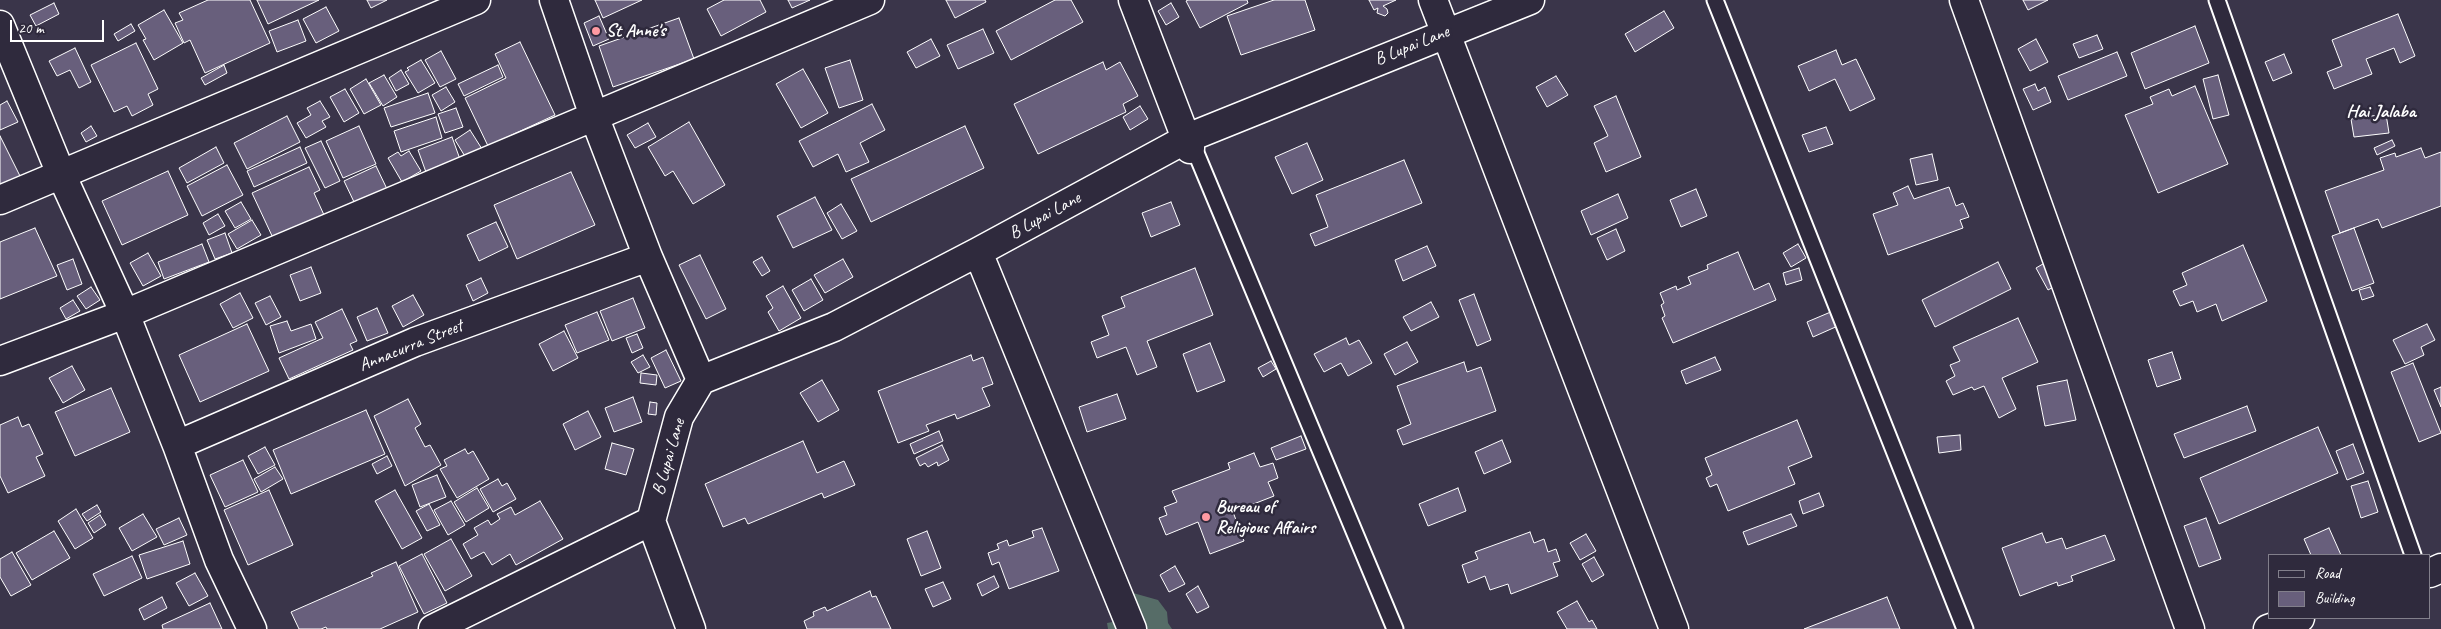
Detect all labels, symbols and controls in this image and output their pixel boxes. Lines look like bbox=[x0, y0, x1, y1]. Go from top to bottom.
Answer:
scale bar bbox=[12, 10, 106, 42]
text: 20 m bbox=[18, 19, 44, 38]
place label: St Anne's bbox=[606, 20, 666, 42]
street label: B Lupai Lane bbox=[1372, 21, 1452, 71]
marker: St Anne's bbox=[590, 25, 602, 37]
district label: Hai Jalaba bbox=[2346, 101, 2416, 123]
street label: B Lupai Lane bbox=[1005, 188, 1085, 244]
street label: Annacurra Street bbox=[356, 315, 466, 377]
street label: B Lupai Lane bbox=[648, 416, 690, 498]
place label: Bureau of Religious Affairs bbox=[1216, 496, 1315, 538]
marker: Bureau of Religious Affairs bbox=[1200, 511, 1212, 523]
legend bbox=[2268, 554, 2431, 619]
text: Road bbox=[2315, 564, 2340, 583]
text: Building bbox=[2315, 589, 2354, 608]

